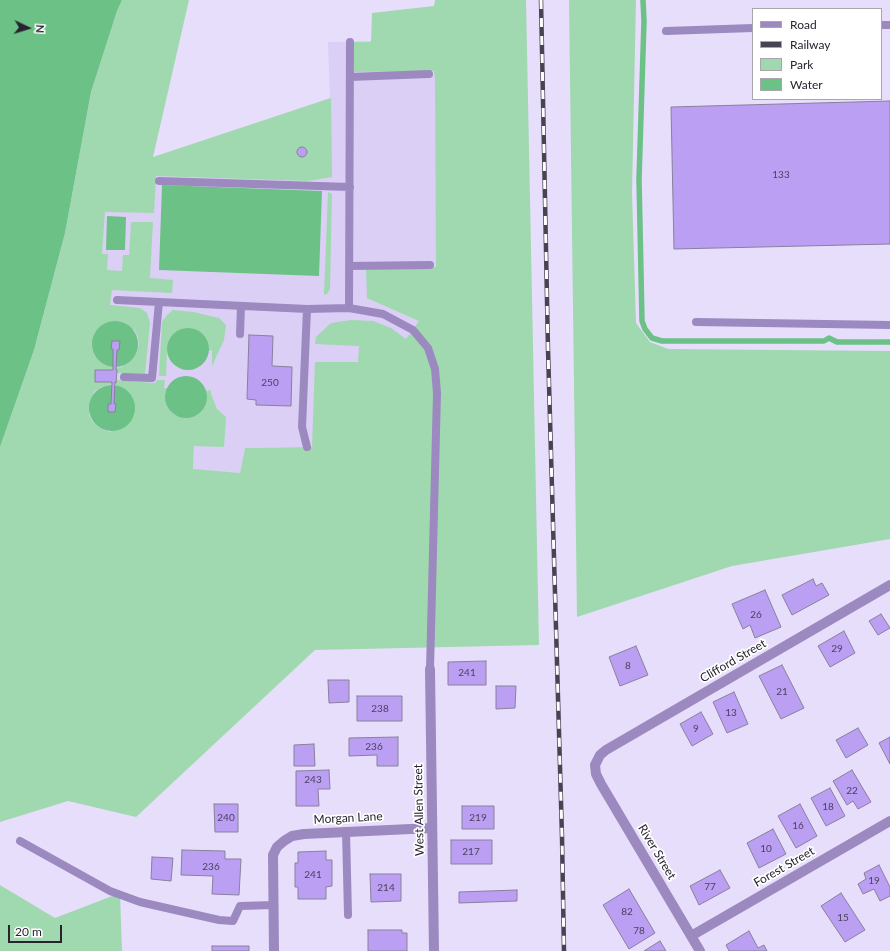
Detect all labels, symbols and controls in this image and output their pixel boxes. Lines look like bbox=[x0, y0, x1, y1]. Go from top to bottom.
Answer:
north arrow bbox=[8, 8, 48, 48]
legend bbox=[752, 8, 882, 100]
text: Road bbox=[790, 17, 817, 32]
text: N bbox=[34, 24, 47, 34]
text: Railway bbox=[790, 37, 830, 52]
text: Park bbox=[790, 57, 813, 72]
text: Water bbox=[790, 77, 823, 92]
house number: 133 bbox=[772, 169, 790, 181]
house number: 250 bbox=[261, 377, 279, 389]
house number: 26 bbox=[750, 609, 762, 621]
street label: Clifford Street bbox=[697, 636, 769, 686]
house number: 29 bbox=[831, 643, 843, 655]
house number: 8 bbox=[625, 660, 631, 672]
house number: 241 bbox=[458, 667, 476, 679]
house number: 21 bbox=[776, 686, 788, 698]
house number: 238 bbox=[371, 703, 389, 715]
house number: 13 bbox=[725, 707, 737, 719]
house number: 9 bbox=[693, 723, 699, 735]
house number: 236 bbox=[365, 741, 383, 753]
street label: West Allen Street bbox=[411, 764, 427, 856]
house number: 243 bbox=[304, 774, 322, 786]
house number: 22 bbox=[846, 785, 858, 797]
house number: 18 bbox=[822, 801, 834, 813]
street label: Morgan Lane bbox=[313, 809, 383, 827]
house number: 240 bbox=[217, 812, 235, 824]
house number: 219 bbox=[469, 812, 487, 824]
house number: 16 bbox=[792, 820, 804, 832]
street label: River Street bbox=[635, 822, 679, 882]
house number: 10 bbox=[760, 843, 772, 855]
street label: Forest Street bbox=[751, 844, 817, 890]
house number: 217 bbox=[462, 846, 480, 858]
house number: 236 bbox=[202, 861, 220, 873]
house number: 241 bbox=[304, 869, 322, 881]
house number: 19 bbox=[868, 875, 880, 887]
house number: 77 bbox=[704, 881, 716, 893]
house number: 214 bbox=[377, 882, 395, 894]
house number: 82 bbox=[621, 906, 633, 918]
house number: 15 bbox=[837, 912, 849, 924]
scale bar bbox=[10, 917, 64, 943]
text: 20 m bbox=[15, 924, 42, 939]
house number: 78 bbox=[633, 925, 645, 937]

